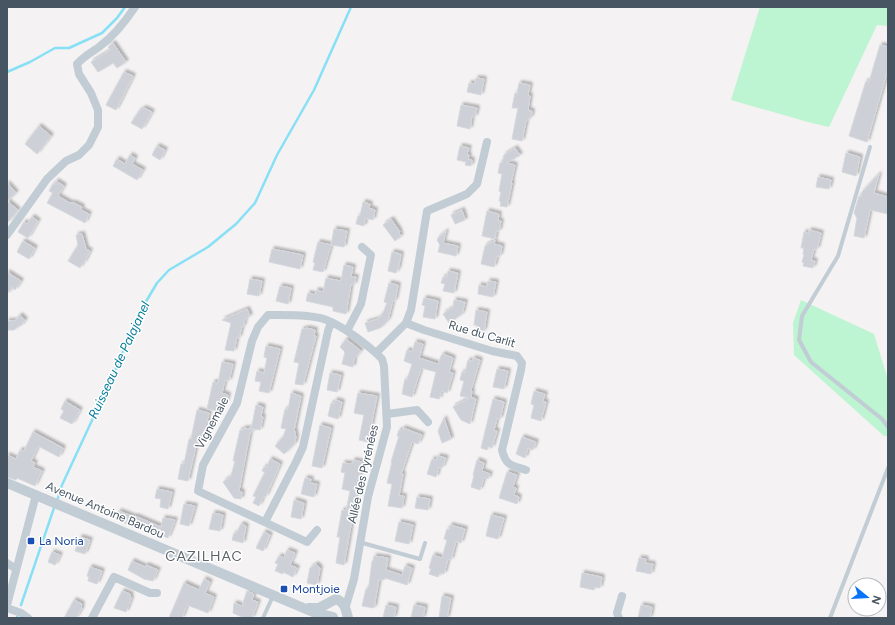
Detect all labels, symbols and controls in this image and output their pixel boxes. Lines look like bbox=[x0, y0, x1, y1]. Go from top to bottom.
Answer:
water label: Ruisseau de Palajanel bbox=[85, 299, 153, 421]
street label: Rue du Carlit bbox=[447, 318, 518, 350]
street label: Vignemale bbox=[192, 394, 232, 451]
street label: Allée des Pyrénées bbox=[345, 423, 381, 525]
street label: Avenue Antoine Bardou bbox=[44, 479, 166, 541]
place label: La Noria bbox=[39, 534, 84, 548]
marker: La Noria bbox=[26, 536, 36, 546]
district label: CAZILHAC bbox=[165, 548, 243, 565]
north arrow bbox=[847, 577, 887, 617]
place label: Montjoie bbox=[292, 582, 340, 596]
marker: Montjoie bbox=[279, 584, 289, 594]
text: N bbox=[869, 594, 884, 606]

